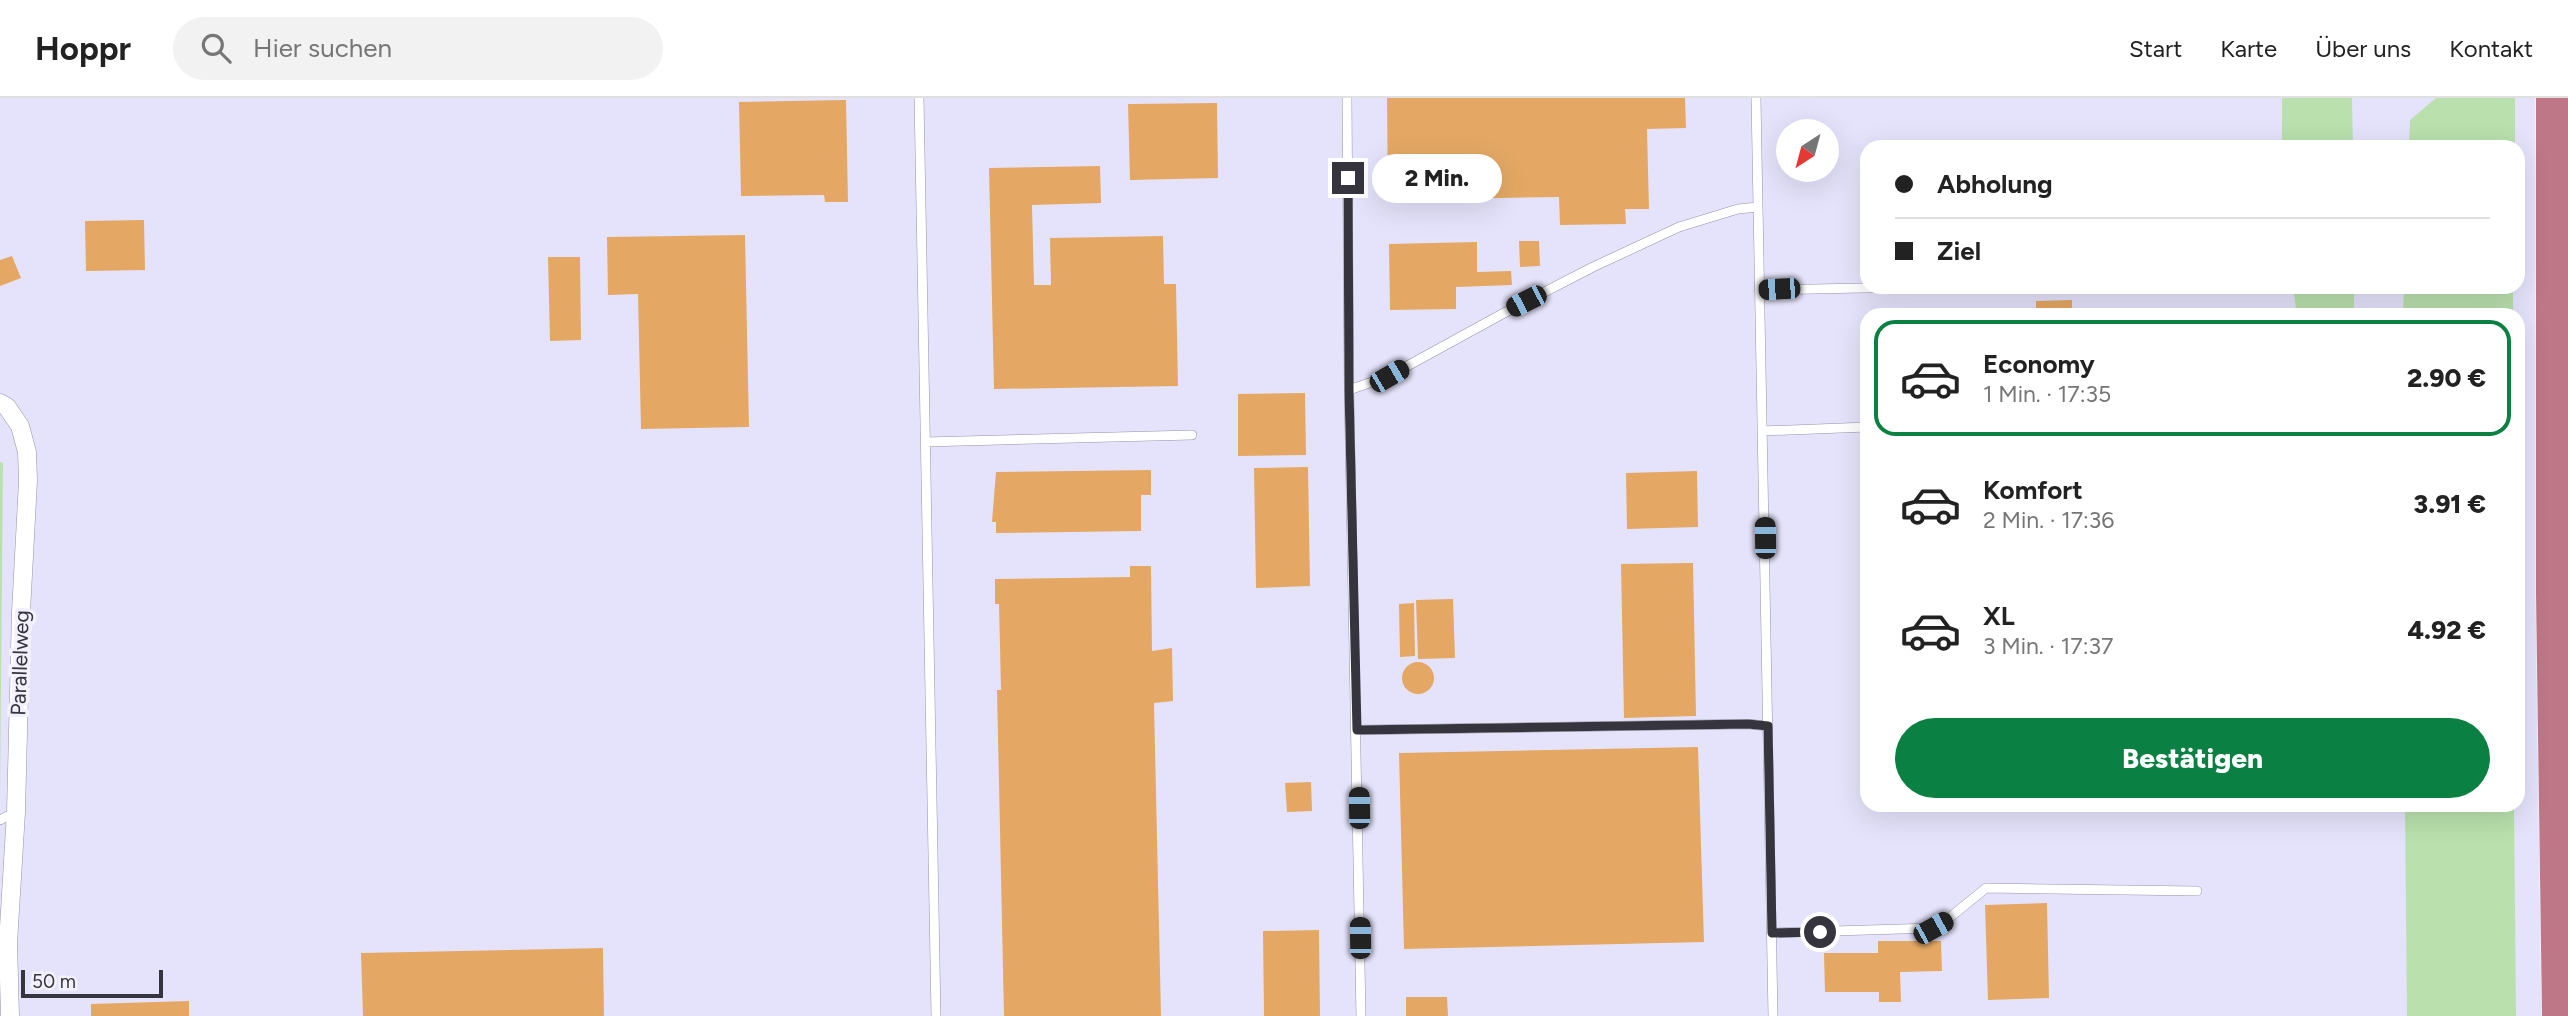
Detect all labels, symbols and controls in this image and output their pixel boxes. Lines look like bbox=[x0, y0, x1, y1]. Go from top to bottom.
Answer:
search box bbox=[173, 17, 663, 80]
text: Hoppr bbox=[35, 29, 131, 68]
icon: search bbox=[197, 29, 235, 67]
text: Hier suchen bbox=[253, 32, 392, 64]
text: Start bbox=[2129, 34, 2182, 63]
text: Karte bbox=[2220, 34, 2277, 63]
text: Über uns bbox=[2315, 34, 2411, 63]
text: Kontakt bbox=[2449, 34, 2533, 63]
north arrow bbox=[1776, 119, 1839, 182]
map controls bbox=[1776, 119, 1839, 182]
callout: 2 Min. bbox=[1372, 154, 1502, 202]
route end bbox=[1332, 162, 1364, 194]
text: 2 Min. bbox=[1405, 164, 1469, 192]
text: Abholung bbox=[1937, 168, 2053, 200]
text: Ziel bbox=[1937, 235, 1981, 267]
car bbox=[1758, 277, 1801, 301]
car bbox=[1503, 282, 1550, 320]
icon: car bbox=[1899, 347, 1962, 410]
text: Economy bbox=[1983, 348, 2095, 380]
car bbox=[1366, 356, 1413, 396]
text: 2.90 € bbox=[2407, 362, 2486, 394]
text: 1 Min. · 17:35 bbox=[1983, 380, 2111, 408]
icon: car bbox=[1899, 473, 1962, 536]
text: Komfort bbox=[1983, 474, 2083, 506]
text: 3.91 € bbox=[2414, 488, 2486, 520]
text: 2 Min. · 17:36 bbox=[1983, 506, 2114, 534]
car bbox=[1755, 517, 1776, 559]
icon: car bbox=[1899, 599, 1962, 662]
text: XL bbox=[1983, 600, 2015, 632]
street label: Parallelweg bbox=[5, 610, 34, 716]
text: 4.92 € bbox=[2407, 614, 2486, 646]
text: 3 Min. · 17:37 bbox=[1983, 632, 2113, 660]
button: Bestätigen bbox=[1895, 718, 2490, 798]
car bbox=[1349, 787, 1370, 829]
car bbox=[1910, 909, 1957, 947]
route start bbox=[1804, 916, 1836, 948]
car bbox=[1350, 917, 1371, 959]
scale bar bbox=[21, 967, 163, 999]
text: 50 m bbox=[32, 970, 76, 993]

